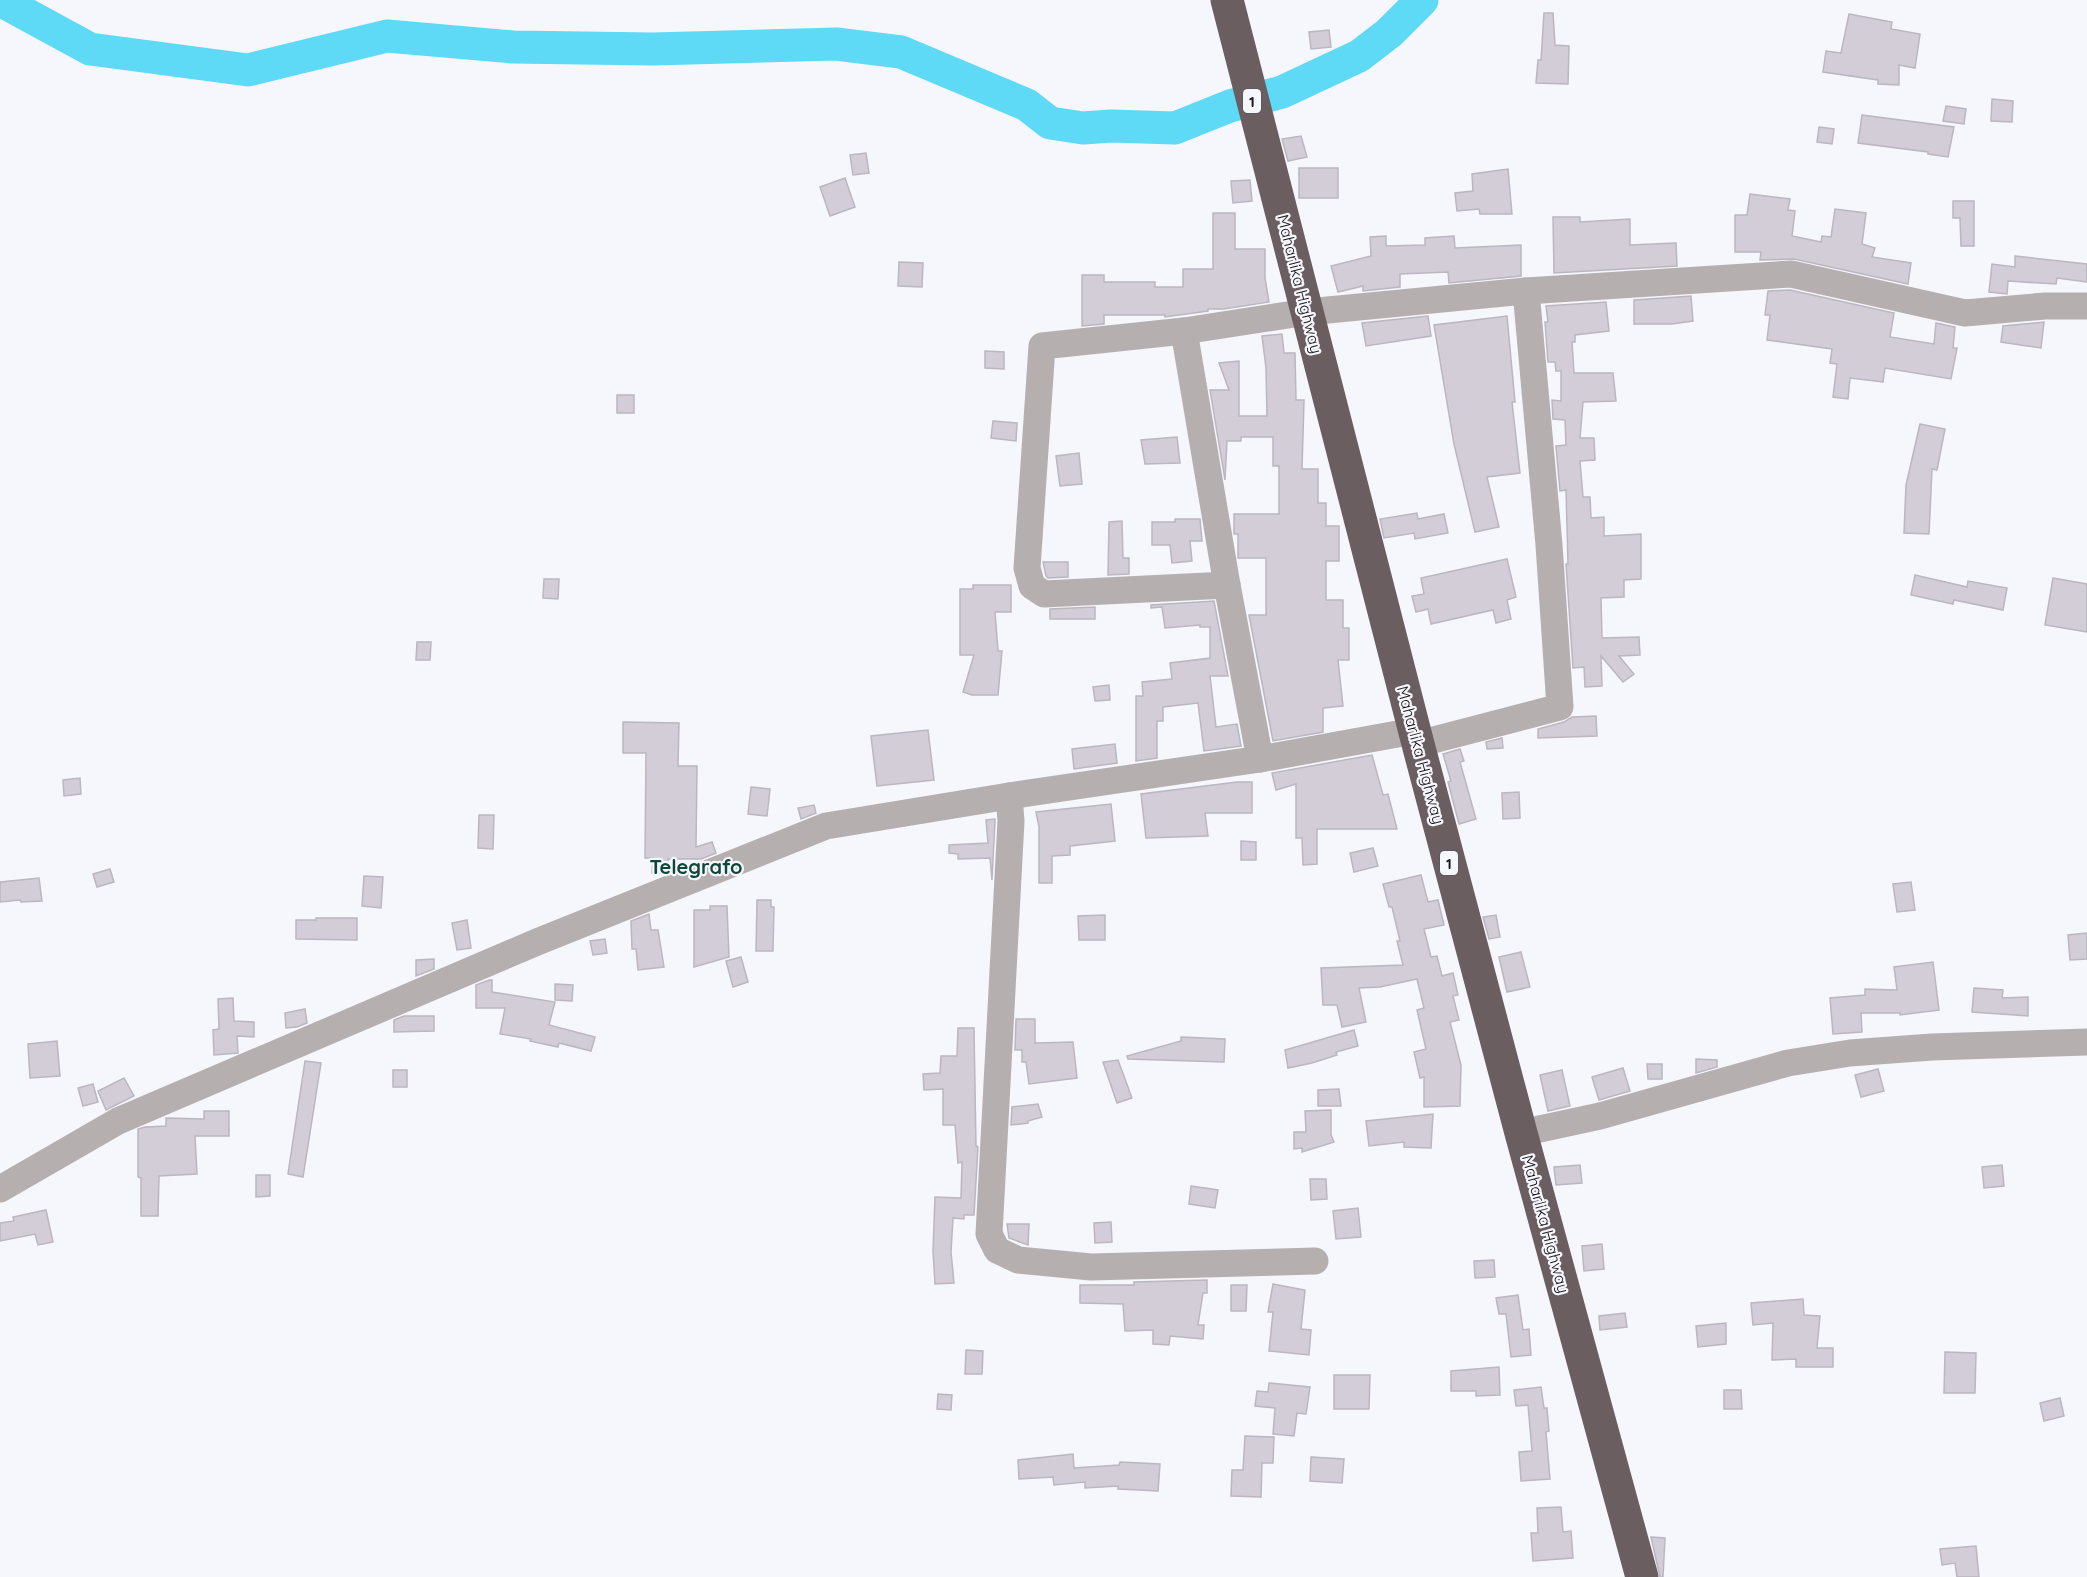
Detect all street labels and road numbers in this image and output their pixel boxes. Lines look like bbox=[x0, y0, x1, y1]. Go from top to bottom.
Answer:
road number: 1 bbox=[1243, 89, 1261, 113]
street label: Maharlika Highway bbox=[1273, 212, 1327, 356]
street label: Maharlika Highway bbox=[1393, 684, 1449, 826]
road number: 1 bbox=[1440, 851, 1458, 875]
street label: Maharlika Highway bbox=[1518, 1153, 1574, 1295]

